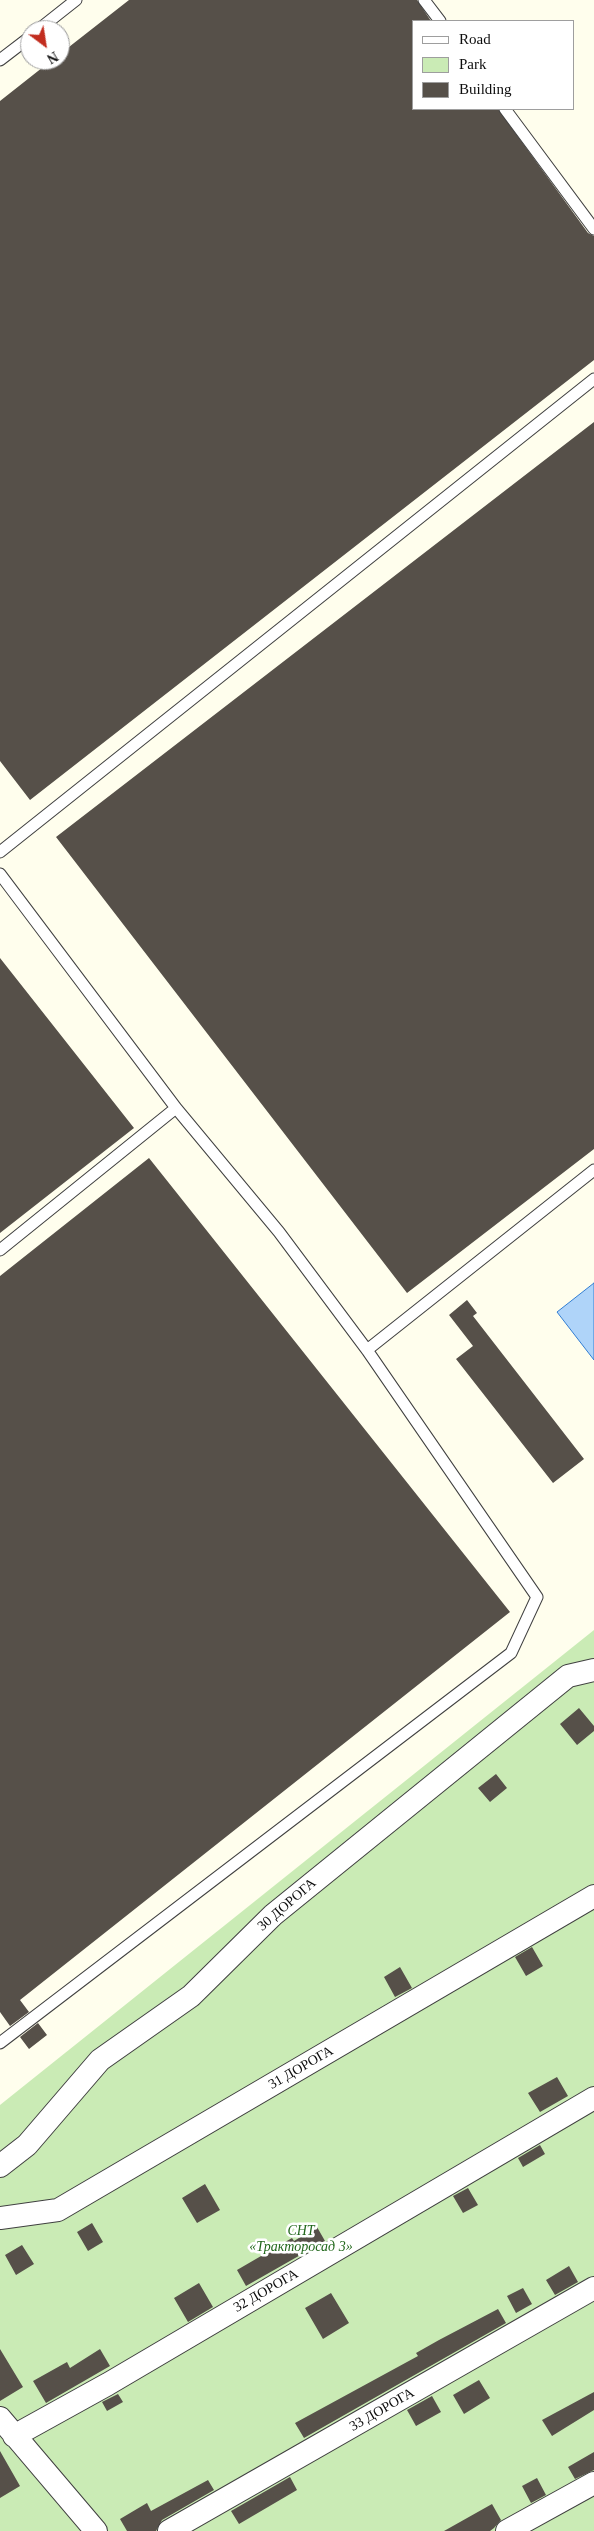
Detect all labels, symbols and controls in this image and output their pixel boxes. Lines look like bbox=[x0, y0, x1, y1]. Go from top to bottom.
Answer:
north arrow bbox=[20, 20, 70, 70]
legend bbox=[412, 20, 574, 110]
text: Road bbox=[459, 31, 491, 47]
text: N bbox=[44, 48, 61, 66]
text: Park bbox=[459, 56, 487, 72]
text: Building bbox=[459, 81, 512, 97]
street label: 30 ДОРОГА bbox=[254, 1875, 320, 1935]
street label: 31 ДОРОГА bbox=[266, 2043, 336, 2093]
park label: СНТ «Тракторосад 3» bbox=[249, 2223, 353, 2256]
street label: 32 ДОРОГА bbox=[231, 2266, 301, 2316]
street label: 33 ДОРОГА bbox=[347, 2385, 417, 2435]

